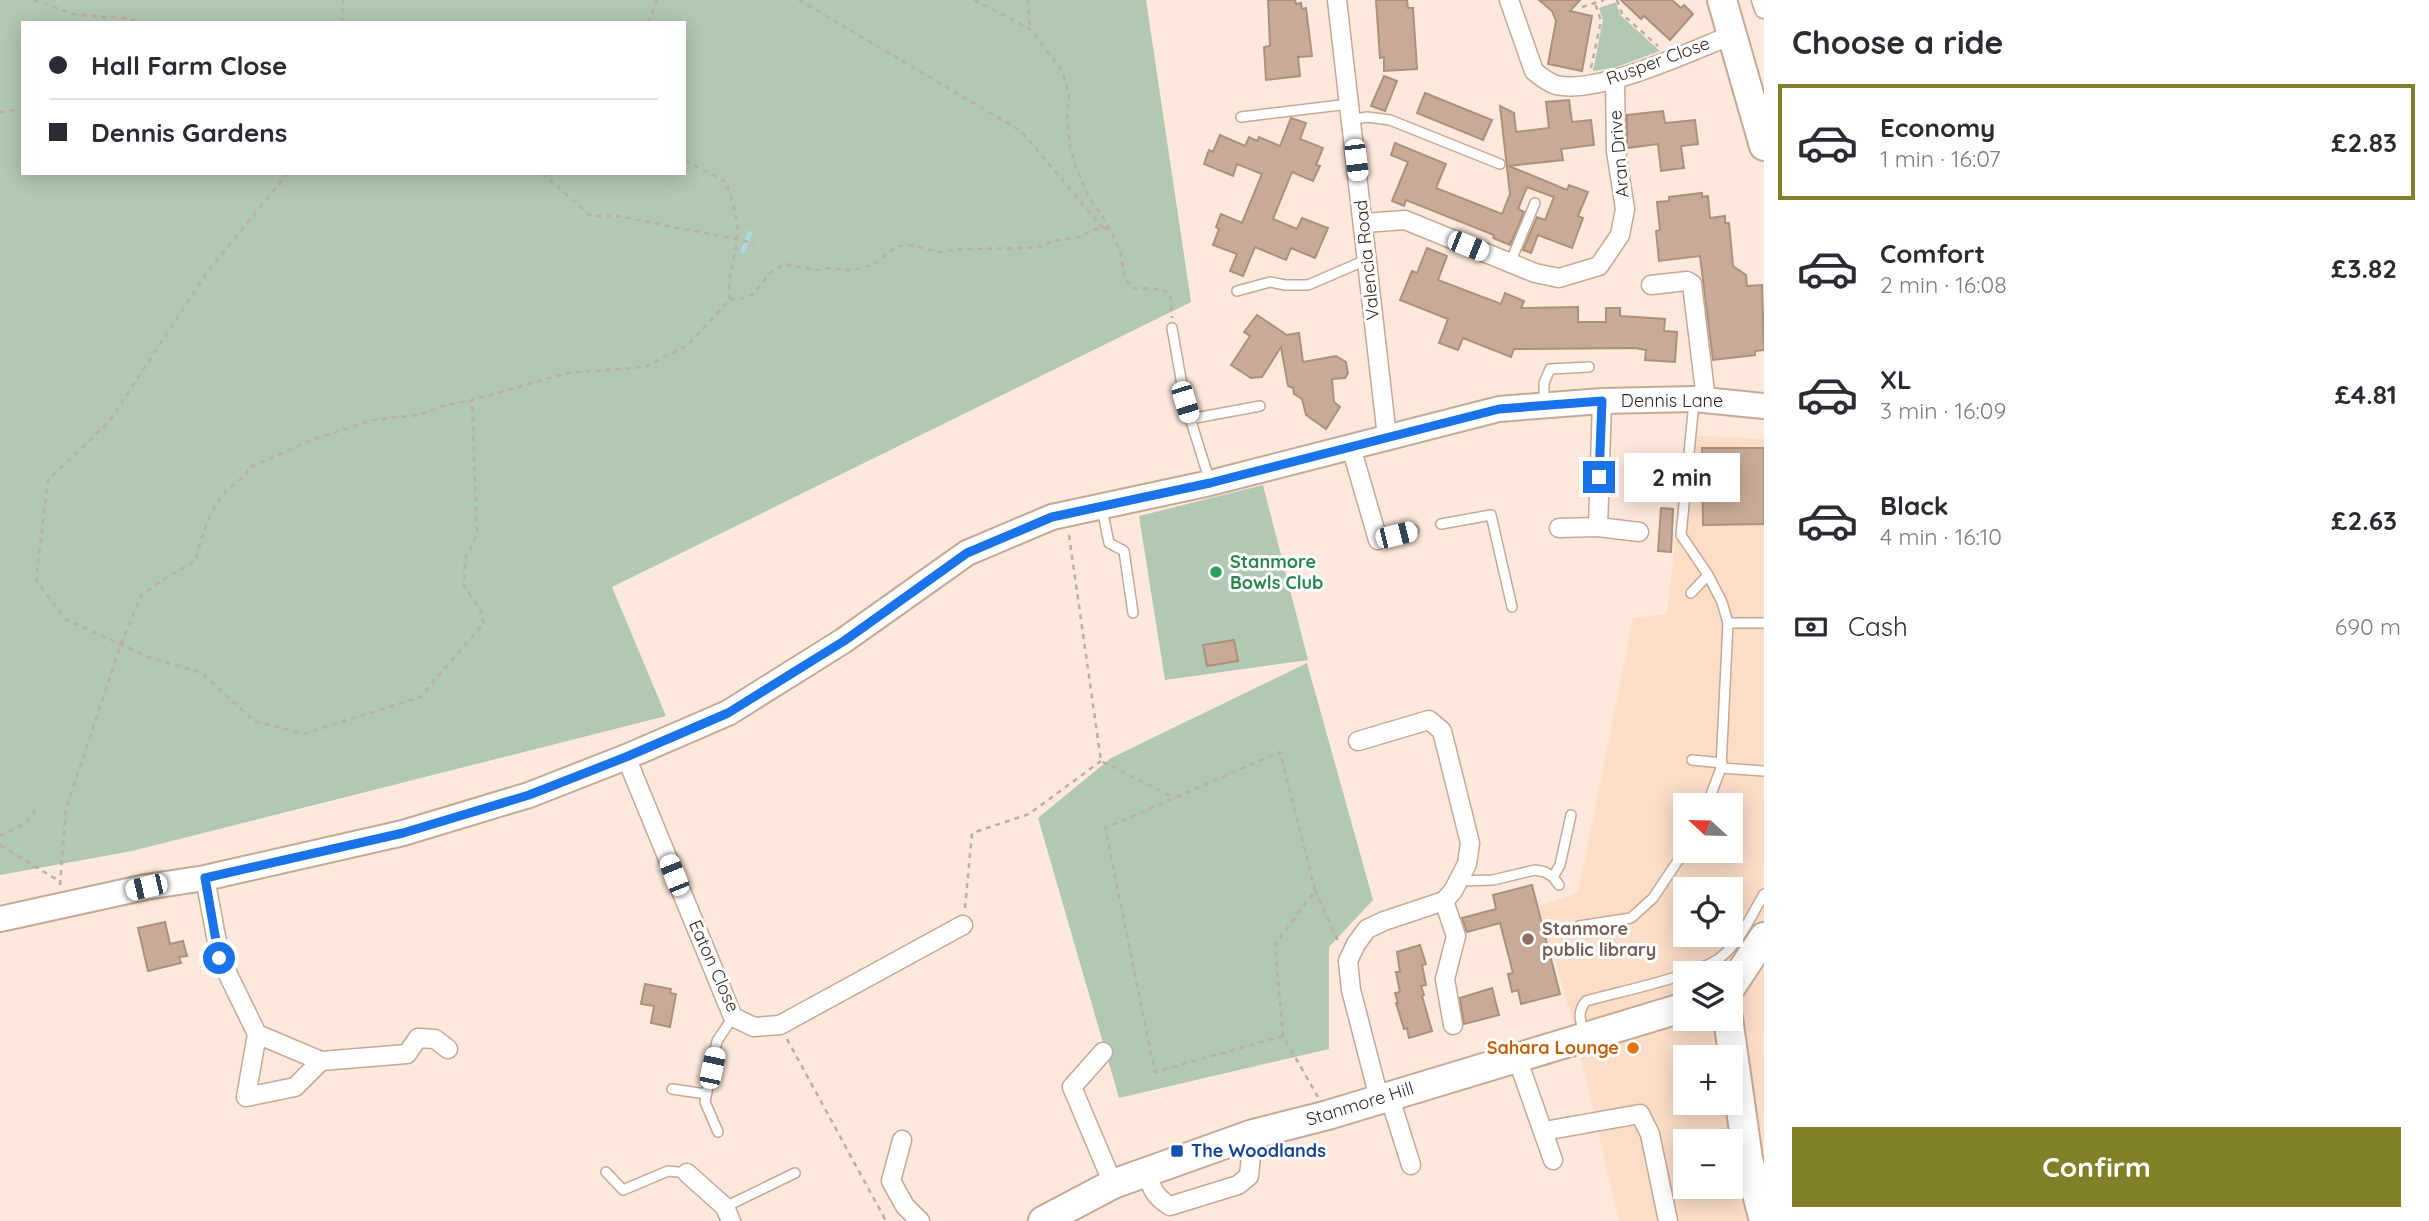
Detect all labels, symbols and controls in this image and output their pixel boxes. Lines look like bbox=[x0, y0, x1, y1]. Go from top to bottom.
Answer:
text: Choose a ride bbox=[1792, 22, 2004, 62]
street label: Rusper Close bbox=[1603, 31, 1713, 90]
text: Hall Farm Close bbox=[91, 49, 287, 82]
street label: Aran Drive bbox=[1603, 109, 1634, 199]
icon: car bbox=[1796, 111, 1859, 174]
text: Economy bbox=[1880, 111, 1995, 144]
text: Dennis Gardens bbox=[91, 116, 287, 149]
text: £2.83 bbox=[2331, 126, 2397, 159]
car bbox=[1344, 138, 1369, 182]
text: 1 min · 16:07 bbox=[1880, 144, 2000, 173]
street label: Valencia Road bbox=[1349, 199, 1384, 321]
car bbox=[1445, 228, 1492, 264]
icon: car bbox=[1796, 237, 1859, 300]
text: Comfort bbox=[1880, 237, 1985, 270]
text: £3.82 bbox=[2331, 252, 2397, 285]
text: 2 min · 16:08 bbox=[1880, 270, 2007, 299]
icon: car bbox=[1796, 363, 1859, 426]
text: XL bbox=[1880, 363, 1912, 396]
text: £4.81 bbox=[2335, 378, 2397, 411]
car bbox=[1169, 379, 1202, 425]
street label: Dennis Lane bbox=[1621, 389, 1723, 412]
text: 3 min · 16:09 bbox=[1880, 396, 2006, 425]
callout: 2 min bbox=[1624, 452, 1739, 502]
route end bbox=[1583, 461, 1615, 493]
text: 2 min bbox=[1652, 463, 1712, 492]
icon: car bbox=[1796, 489, 1859, 552]
text: Black bbox=[1880, 489, 1949, 522]
text: £2.63 bbox=[2331, 504, 2397, 537]
car bbox=[1374, 520, 1419, 550]
text: 4 min · 16:10 bbox=[1880, 522, 2002, 551]
place label: Stanmore Bowls Club bbox=[1230, 550, 1323, 594]
marker: Stanmore Bowls Club bbox=[1208, 564, 1224, 580]
icon: cash bbox=[1792, 608, 1830, 646]
text: Cash bbox=[1848, 610, 1908, 643]
text: 690 m bbox=[2335, 612, 2401, 641]
north arrow bbox=[1673, 793, 1743, 863]
map controls bbox=[1673, 793, 1743, 1199]
car bbox=[657, 852, 692, 898]
car bbox=[124, 872, 169, 902]
button: locate bbox=[1673, 877, 1743, 947]
street label: Eaton Close bbox=[684, 916, 745, 1015]
place label: Stanmore public library bbox=[1542, 917, 1656, 961]
marker: Stanmore public library bbox=[1520, 931, 1536, 947]
route start bbox=[203, 942, 235, 974]
button: layers bbox=[1673, 961, 1743, 1031]
place label: Sahara Lounge bbox=[1487, 1036, 1619, 1059]
marker: Sahara Lounge bbox=[1625, 1040, 1641, 1056]
car bbox=[698, 1045, 727, 1091]
button: + bbox=[1673, 1045, 1743, 1115]
street label: Stanmore Hill bbox=[1303, 1076, 1417, 1131]
button: Confirm bbox=[1792, 1127, 2401, 1207]
button: − bbox=[1673, 1129, 1743, 1199]
place label: The Woodlands bbox=[1191, 1139, 1326, 1162]
marker: The Woodlands bbox=[1169, 1143, 1185, 1159]

